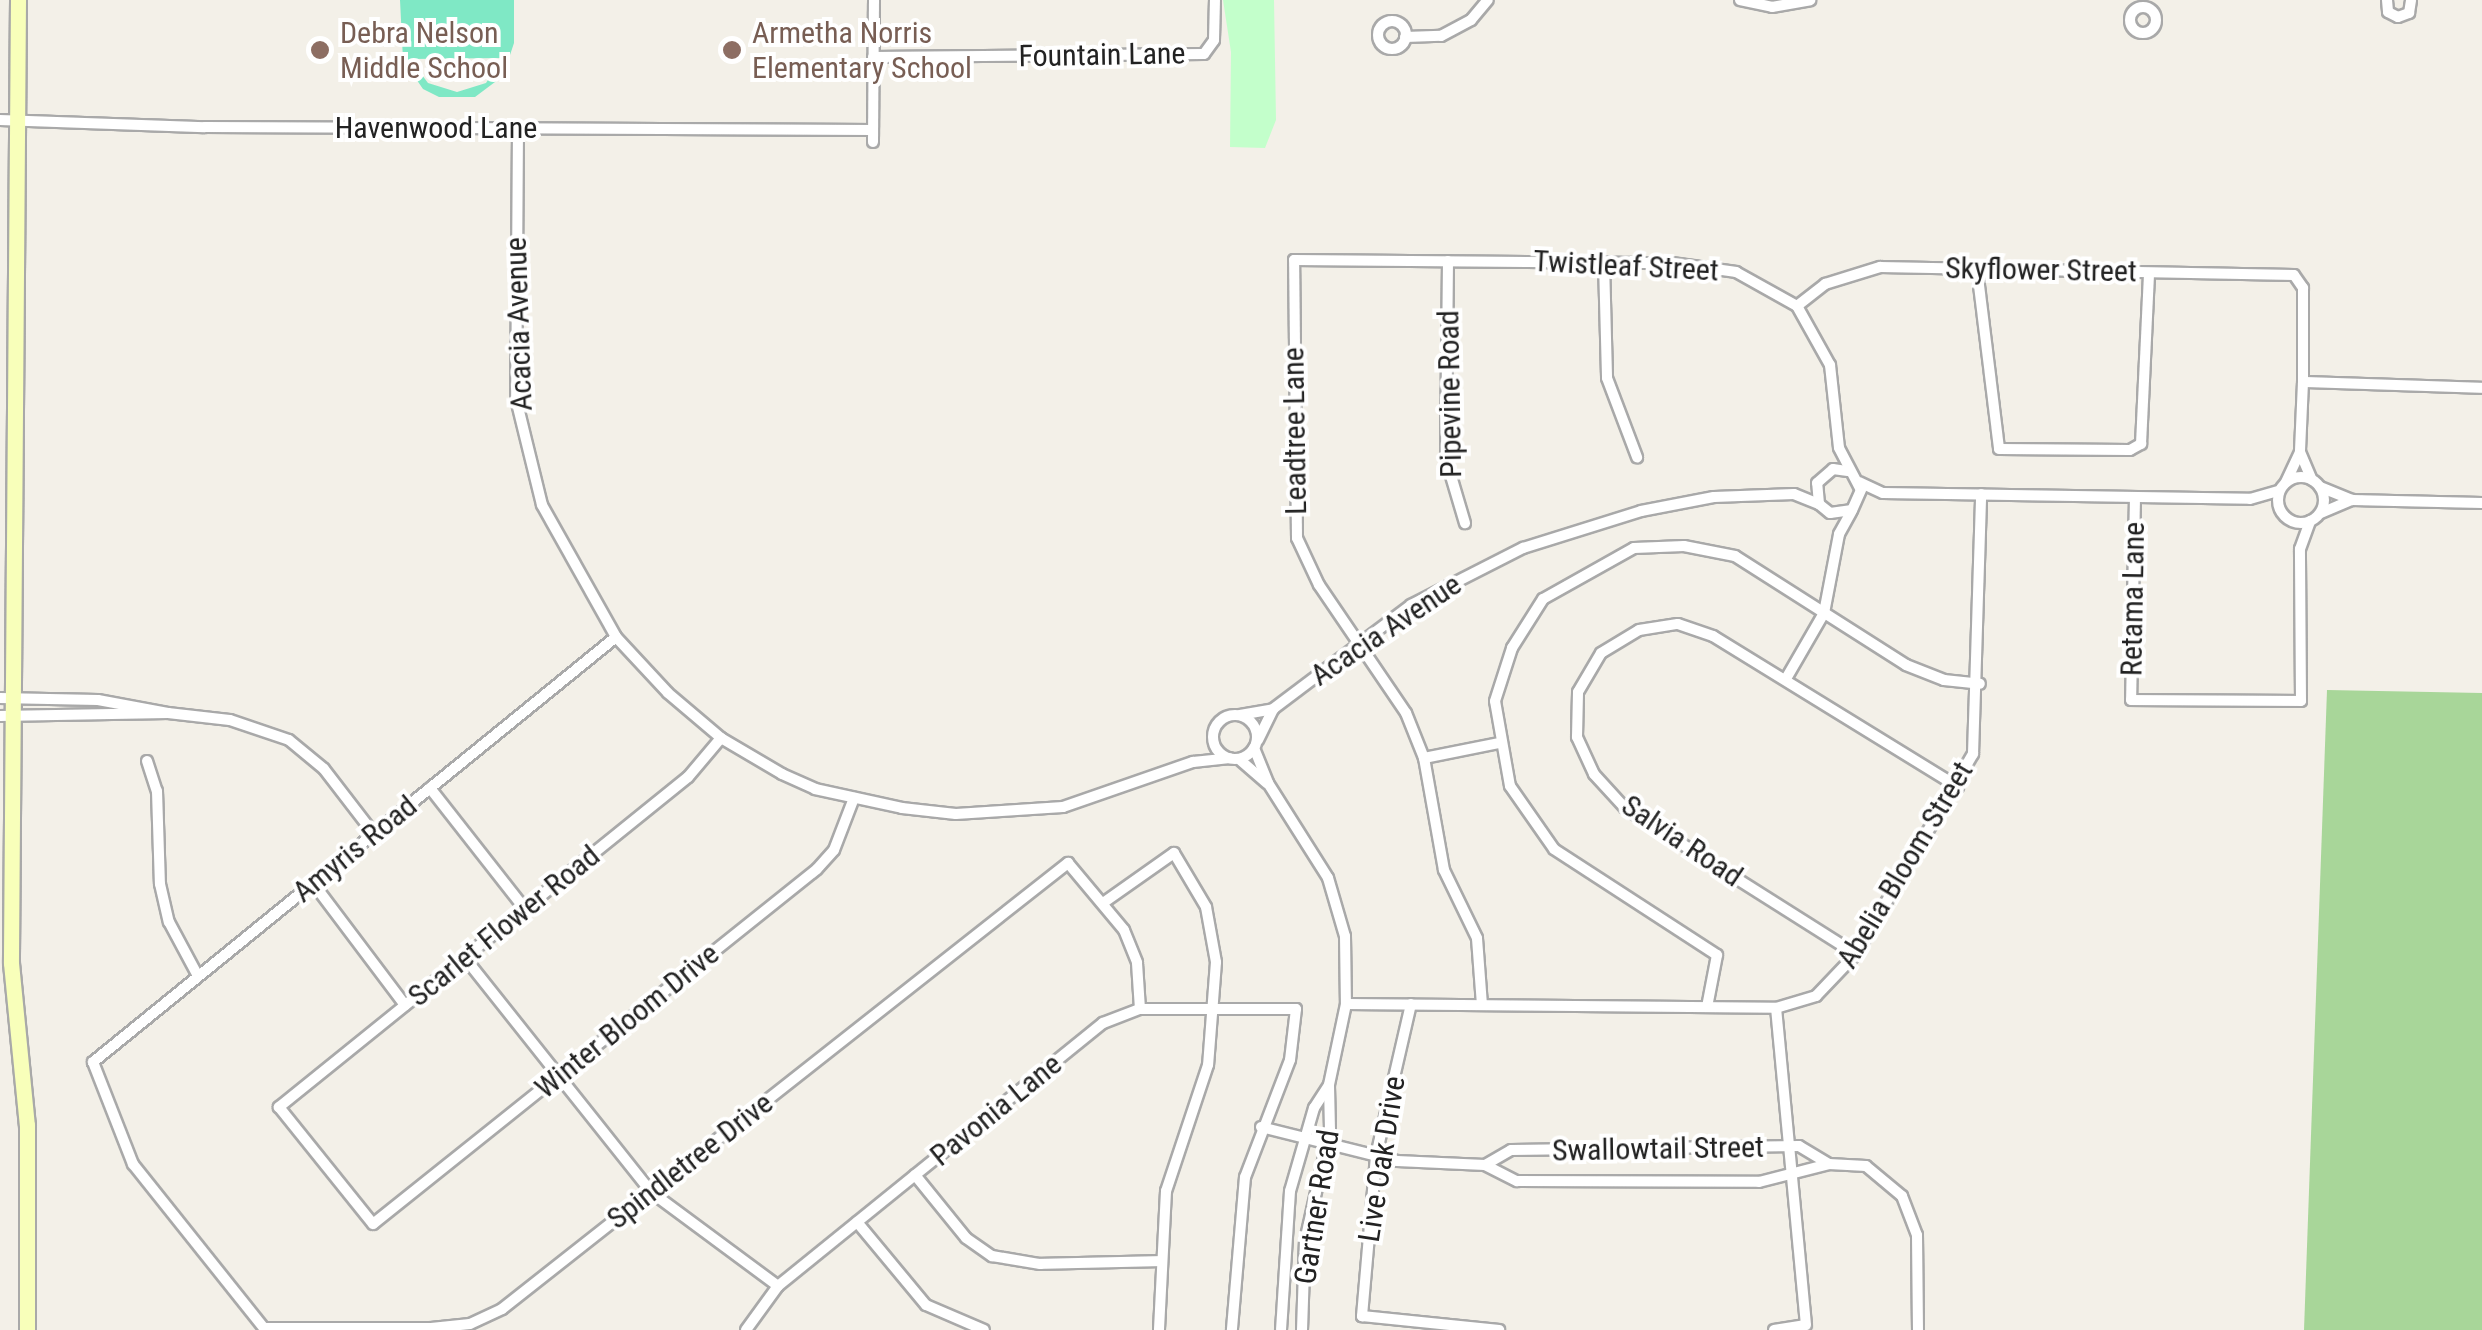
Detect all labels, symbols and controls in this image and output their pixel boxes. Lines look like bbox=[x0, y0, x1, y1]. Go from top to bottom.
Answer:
place label: Debra Nelson Middle School bbox=[340, 15, 508, 86]
place label: Armetha Norris Elementary School bbox=[752, 15, 972, 86]
street label: Fountain Lane bbox=[1018, 36, 1186, 74]
marker: Debra Nelson Middle School bbox=[309, 39, 331, 61]
marker: Armetha Norris Elementary School bbox=[721, 39, 743, 61]
street label: Havenwood Lane bbox=[335, 110, 537, 146]
street label: Acacia Avenue bbox=[498, 236, 540, 412]
street label: Twistleaf Street bbox=[1532, 243, 1720, 289]
street label: Skyflower Street bbox=[1945, 250, 2137, 290]
street label: Pipevine Road bbox=[1431, 310, 1469, 478]
street label: Leadtree Lane bbox=[1276, 347, 1314, 515]
street label: Retama Lane bbox=[2114, 522, 2152, 676]
street label: Acacia Avenue bbox=[1304, 566, 1468, 694]
street label: Abelia Bloom Street bbox=[1829, 755, 1981, 975]
street label: Salvia Road bbox=[1615, 787, 1749, 895]
street label: Amyris Road bbox=[286, 788, 424, 910]
street label: Scarlet Flower Road bbox=[401, 838, 607, 1014]
street label: Winter Bloom Drive bbox=[528, 936, 726, 1106]
street label: Pavonia Lane bbox=[923, 1046, 1069, 1174]
street label: Live Oak Drive bbox=[1351, 1074, 1413, 1244]
street label: Spindletree Drive bbox=[600, 1085, 780, 1237]
street label: Gartner Road bbox=[1287, 1127, 1347, 1287]
street label: Swallowtail Street bbox=[1552, 1129, 1764, 1169]

